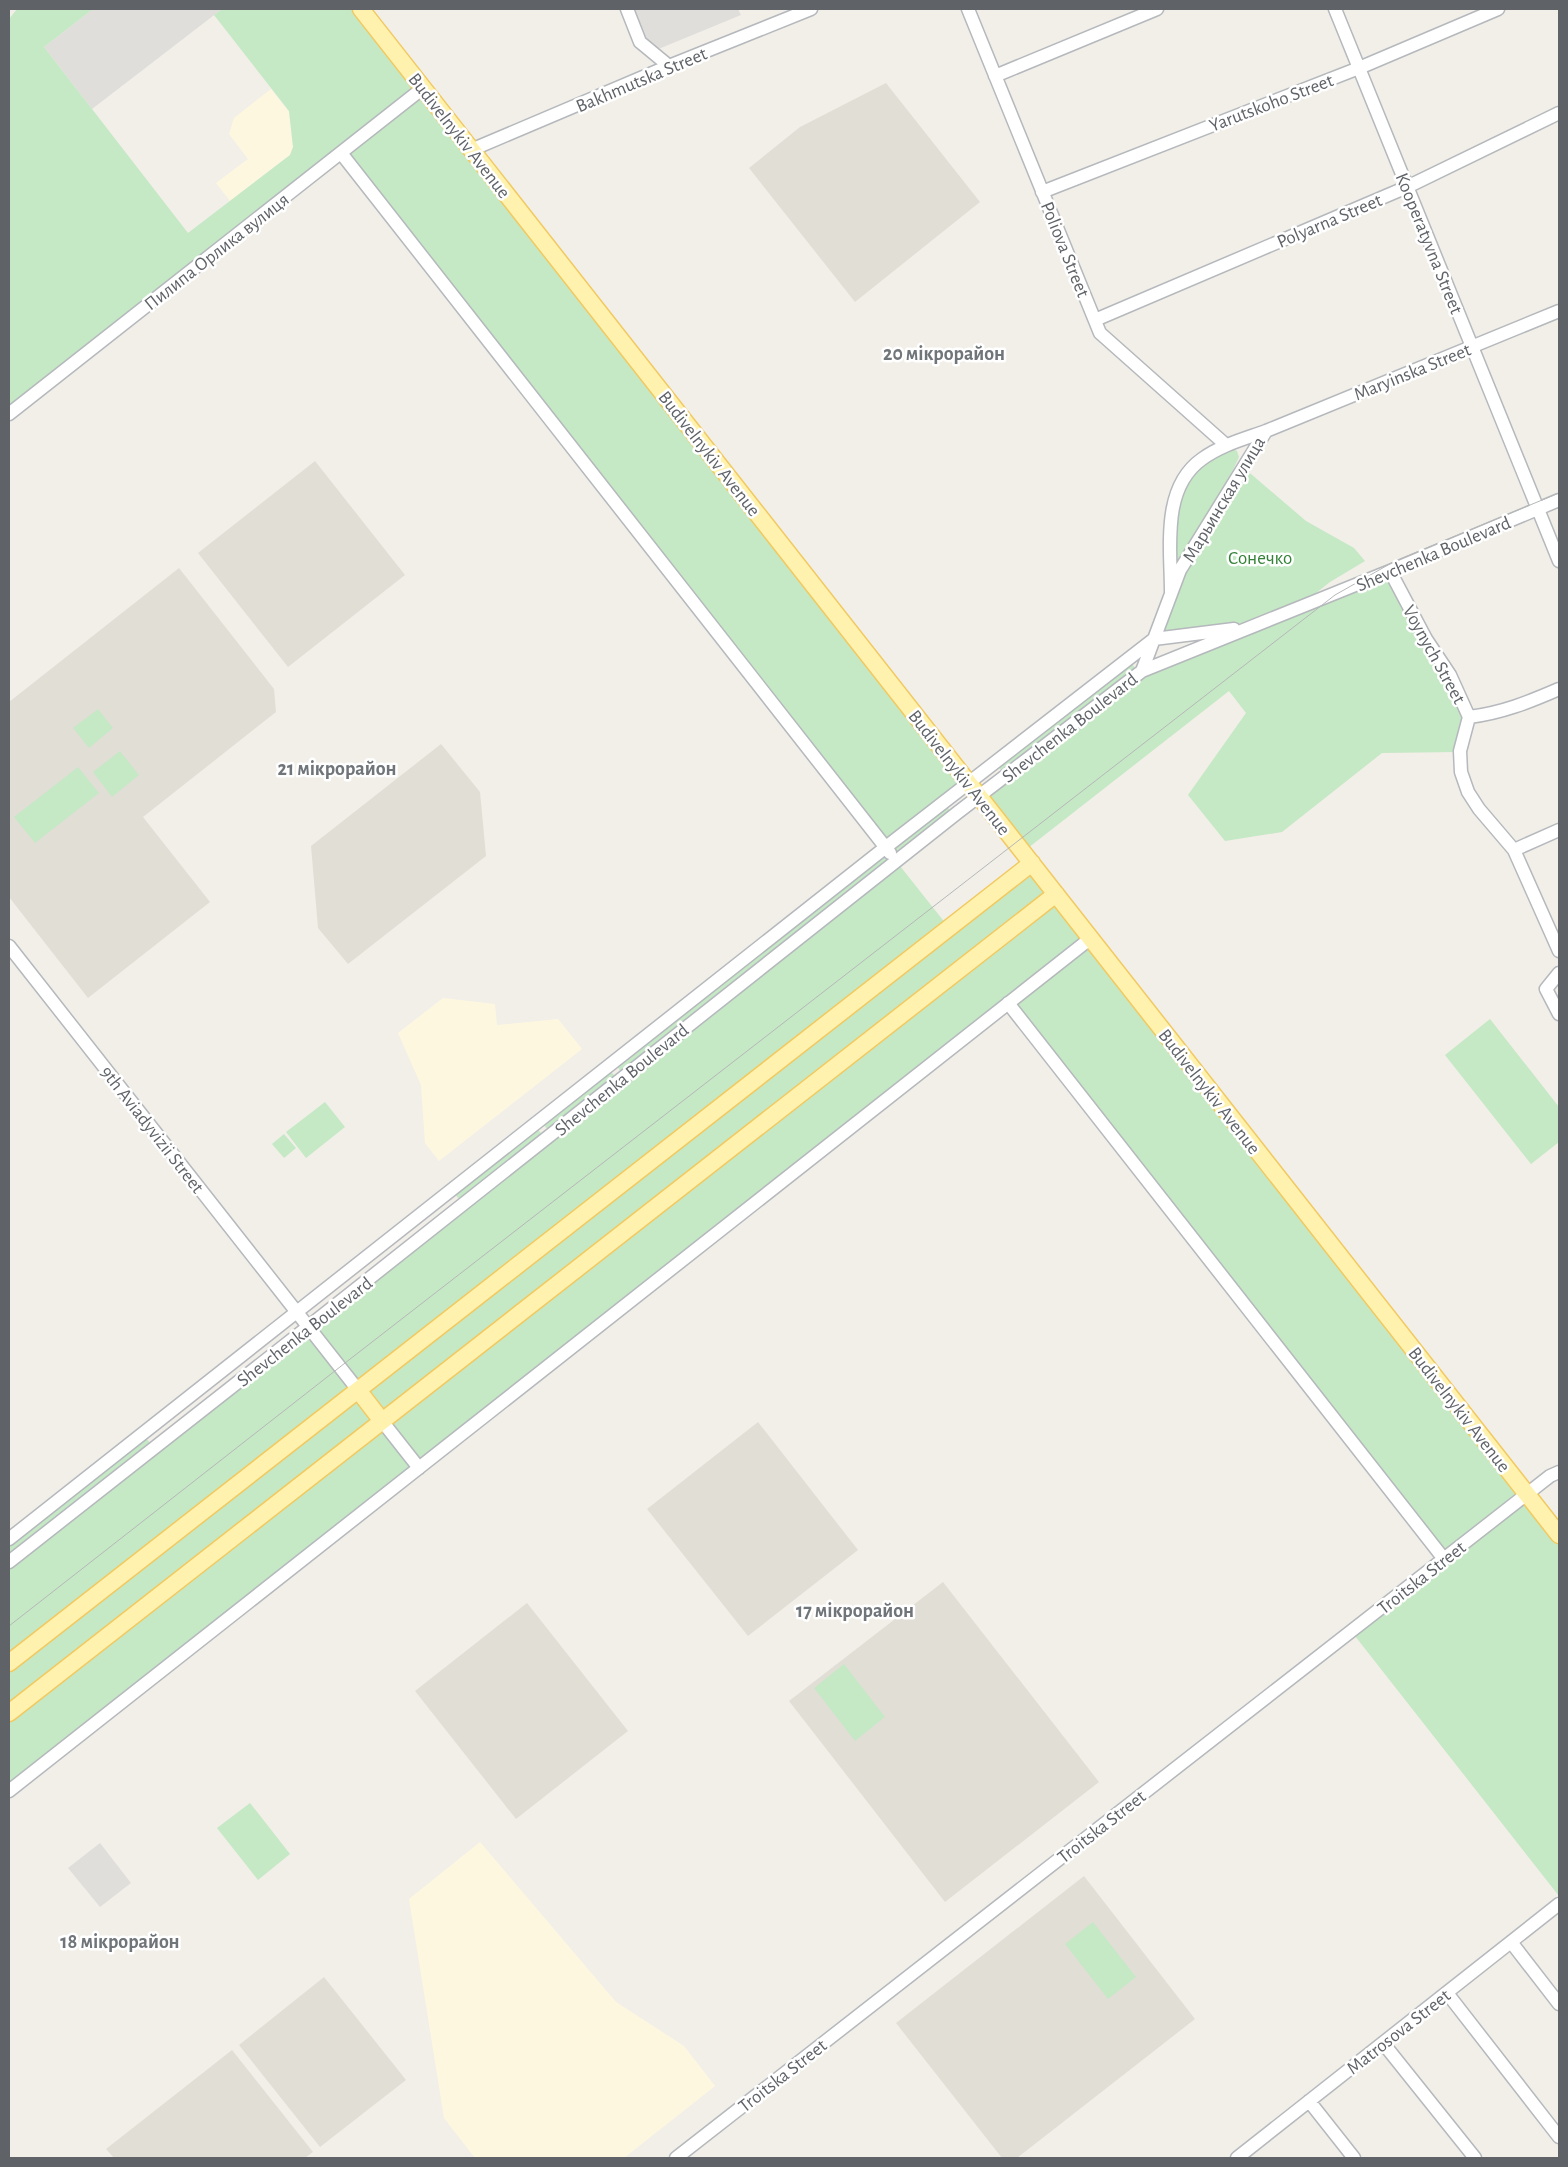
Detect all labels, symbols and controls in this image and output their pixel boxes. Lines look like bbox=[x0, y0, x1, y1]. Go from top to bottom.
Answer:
street label: Bakhmutska Street bbox=[573, 44, 710, 117]
street label: Budivelnykiv Avenue bbox=[404, 70, 513, 202]
street label: Yarutskoho Street bbox=[1207, 71, 1336, 136]
street label: Kooperatyvna Street bbox=[1392, 170, 1466, 317]
street label: Пилипа Орлика вулиця bbox=[141, 190, 293, 314]
street label: Polyarna Street bbox=[1274, 191, 1385, 252]
street label: Poliova Street bbox=[1037, 199, 1092, 300]
street label: Maryinska Street bbox=[1351, 340, 1474, 404]
district label: 20 мікрорайон bbox=[883, 344, 1005, 364]
street label: Budivelnykiv Avenue bbox=[654, 388, 763, 520]
street label: Марьинская улица bbox=[1179, 433, 1269, 566]
street label: Shevchenka Boulevard bbox=[1354, 513, 1514, 596]
park label: Сонечко bbox=[1228, 549, 1292, 568]
street label: Voynych Street bbox=[1399, 602, 1469, 707]
street label: Shevchenka Boulevard bbox=[999, 670, 1141, 787]
street label: Budivelnykiv Avenue bbox=[904, 707, 1013, 839]
district label: 21 мікрорайон bbox=[278, 759, 396, 779]
street label: Shevchenka Boulevard bbox=[551, 1020, 693, 1140]
street label: Budivelnykiv Avenue bbox=[1154, 1026, 1263, 1158]
street label: 9th Aviadyvizii Street bbox=[96, 1063, 207, 1197]
street label: Shevchenka Boulevard bbox=[234, 1274, 376, 1391]
street label: Budivelnykiv Avenue bbox=[1404, 1344, 1513, 1476]
street label: Troitska Street bbox=[1374, 1538, 1470, 1618]
district label: 17 мікрорайон bbox=[796, 1601, 914, 1621]
street label: Troitska Street bbox=[1054, 1787, 1150, 1867]
district label: 18 мікрорайон bbox=[60, 1932, 180, 1952]
street label: Matrosova Street bbox=[1344, 1986, 1454, 2078]
street label: Troitska Street bbox=[735, 2036, 831, 2116]

